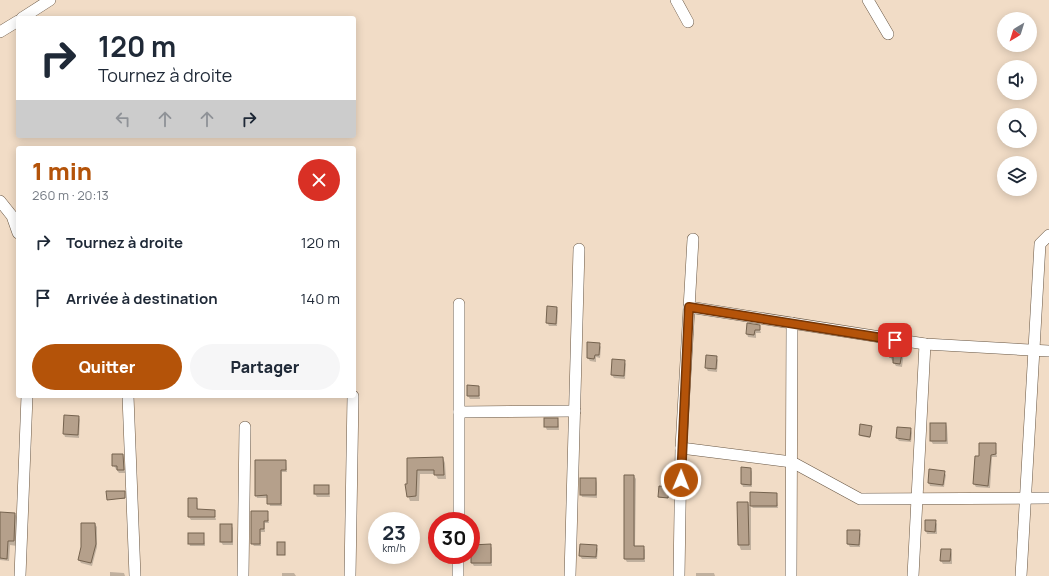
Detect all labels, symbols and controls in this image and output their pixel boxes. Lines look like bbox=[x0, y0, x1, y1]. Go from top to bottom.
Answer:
north arrow bbox=[997, 12, 1037, 52]
map controls bbox=[997, 12, 1037, 196]
text: 120 m bbox=[98, 27, 176, 65]
icon: right bbox=[32, 32, 84, 84]
button: sound bbox=[997, 60, 1037, 100]
text: Tournez à droite bbox=[98, 63, 232, 87]
icon: left bbox=[112, 108, 134, 130]
icon: ahead bbox=[154, 108, 176, 130]
icon: ahead bbox=[196, 108, 218, 130]
icon: right bbox=[238, 108, 260, 130]
button: search bbox=[997, 108, 1037, 148]
text: 1 min bbox=[32, 154, 92, 187]
button: layers bbox=[997, 156, 1037, 196]
button: close bbox=[298, 159, 340, 201]
text: 260 m · 20:13 bbox=[32, 186, 109, 204]
icon: right bbox=[32, 231, 54, 253]
text: Tournez à droite bbox=[66, 232, 183, 253]
text: 120 m bbox=[301, 232, 340, 253]
icon: arrive bbox=[32, 287, 54, 309]
text: Arrivée à destination bbox=[66, 288, 218, 309]
text: 140 m bbox=[300, 288, 340, 309]
pin bbox=[878, 323, 912, 357]
icon: arrive bbox=[884, 329, 906, 351]
button: Quitter bbox=[32, 344, 182, 390]
button: Partager bbox=[190, 344, 340, 390]
position arrow bbox=[660, 459, 702, 501]
speed limit sign: 30 bbox=[428, 512, 480, 564]
text: 23 bbox=[382, 519, 406, 546]
text: km/h bbox=[382, 541, 406, 555]

